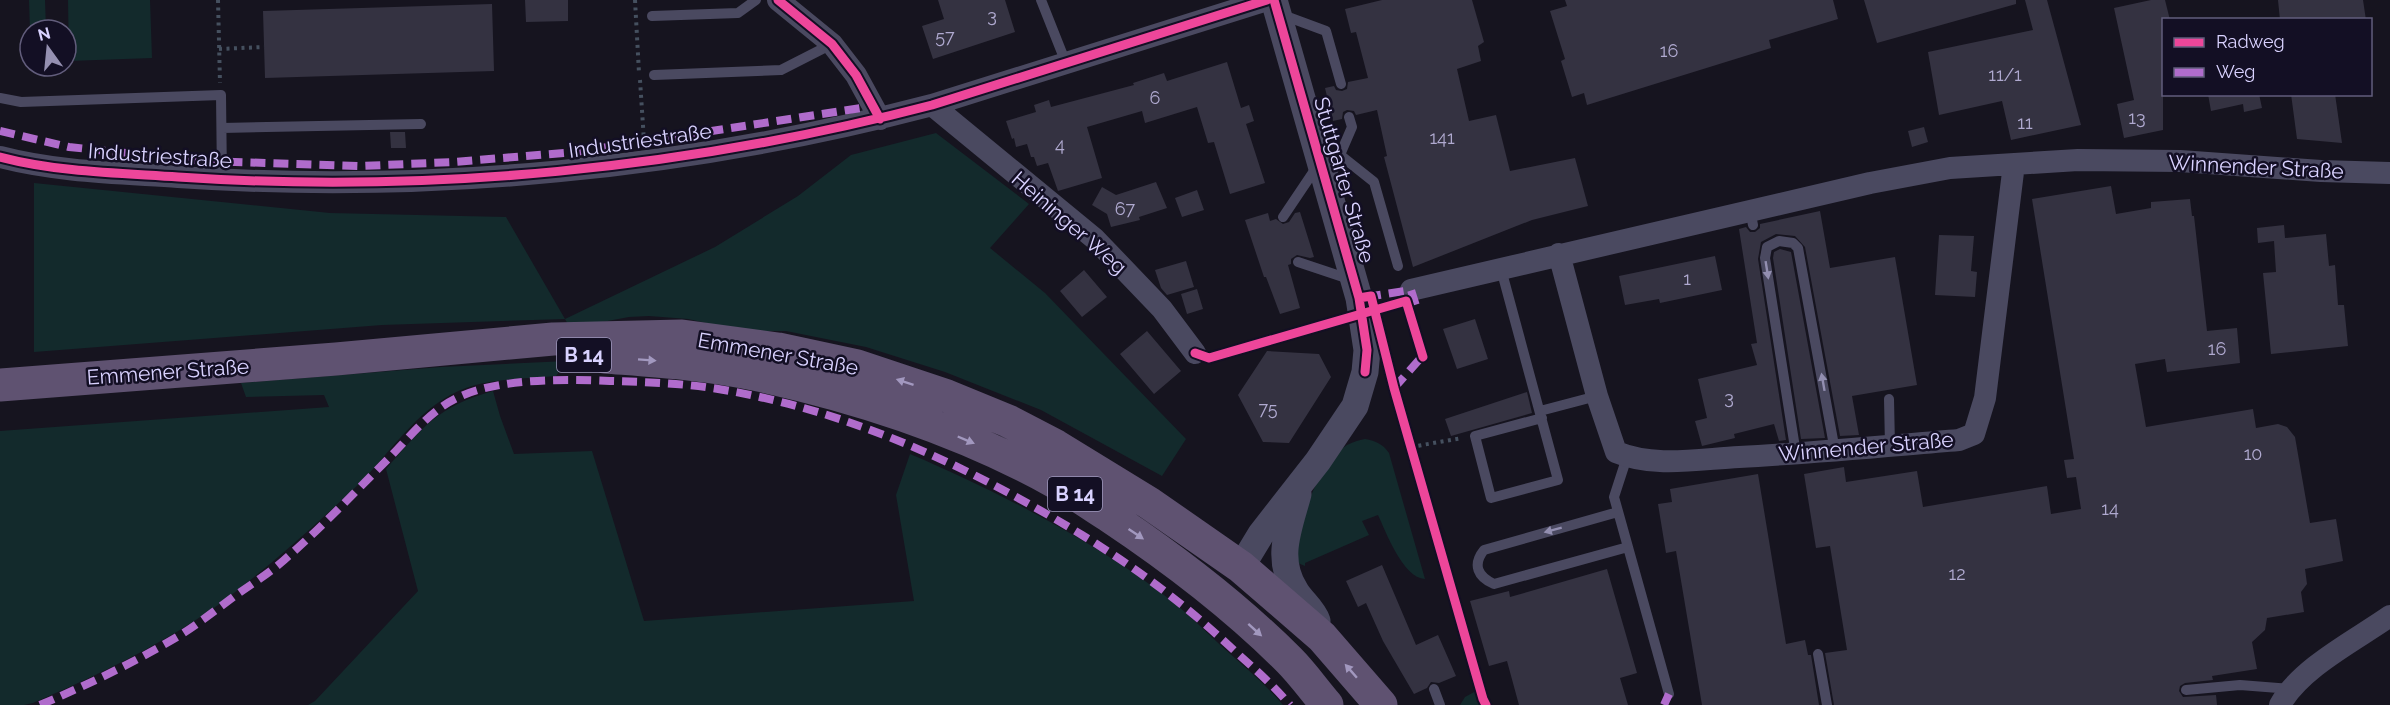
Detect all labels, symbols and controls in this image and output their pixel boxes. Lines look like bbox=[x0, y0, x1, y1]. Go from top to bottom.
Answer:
house number: 3 bbox=[987, 5, 997, 26]
north arrow bbox=[18, 18, 78, 78]
legend bbox=[2162, 18, 2372, 96]
text: N bbox=[36, 23, 53, 45]
house number: 57 bbox=[935, 26, 955, 47]
text: Radweg bbox=[2216, 31, 2285, 52]
house number: 16 bbox=[1660, 40, 1678, 61]
text: Weg bbox=[2216, 61, 2255, 82]
house number: 11/1 bbox=[1988, 64, 2022, 85]
house number: 6 bbox=[1150, 87, 1161, 108]
street label: Stuttgarter Straße bbox=[1309, 94, 1380, 266]
house number: 13 bbox=[2128, 107, 2146, 128]
house number: 11 bbox=[2017, 112, 2033, 133]
street label: Industriestraße bbox=[567, 118, 713, 163]
house number: 141 bbox=[1429, 127, 1455, 148]
house number: 4 bbox=[1055, 134, 1065, 155]
street label: Industriestraße bbox=[87, 138, 233, 173]
street label: Winnender Straße bbox=[2168, 149, 2344, 184]
street label: Heininger Weg bbox=[1007, 166, 1132, 279]
house number: 67 bbox=[1115, 198, 1136, 219]
one-way arrow bbox=[1762, 261, 1771, 280]
house number: 1 bbox=[1683, 268, 1691, 289]
street label: Emmener Straße bbox=[696, 327, 860, 380]
road number: B 14 bbox=[557, 338, 611, 372]
house number: 16 bbox=[2208, 338, 2226, 359]
street label: Emmener Straße bbox=[86, 353, 250, 390]
one-way arrow bbox=[637, 355, 656, 365]
one-way arrow bbox=[1818, 373, 1827, 392]
one-way arrow bbox=[896, 377, 914, 386]
house number: 3 bbox=[1724, 387, 1734, 408]
house number: 75 bbox=[1258, 398, 1278, 419]
street label: Winnender Straße bbox=[1777, 426, 1954, 467]
one-way arrow bbox=[958, 435, 976, 445]
house number: 10 bbox=[2244, 443, 2262, 464]
road number: B 14 bbox=[1048, 477, 1102, 511]
house number: 14 bbox=[2101, 498, 2119, 519]
one-way arrow bbox=[1544, 526, 1562, 536]
one-way arrow bbox=[1128, 529, 1145, 540]
house number: 12 bbox=[1948, 563, 1966, 584]
one-way arrow bbox=[1248, 623, 1263, 637]
one-way arrow bbox=[1345, 664, 1358, 679]

